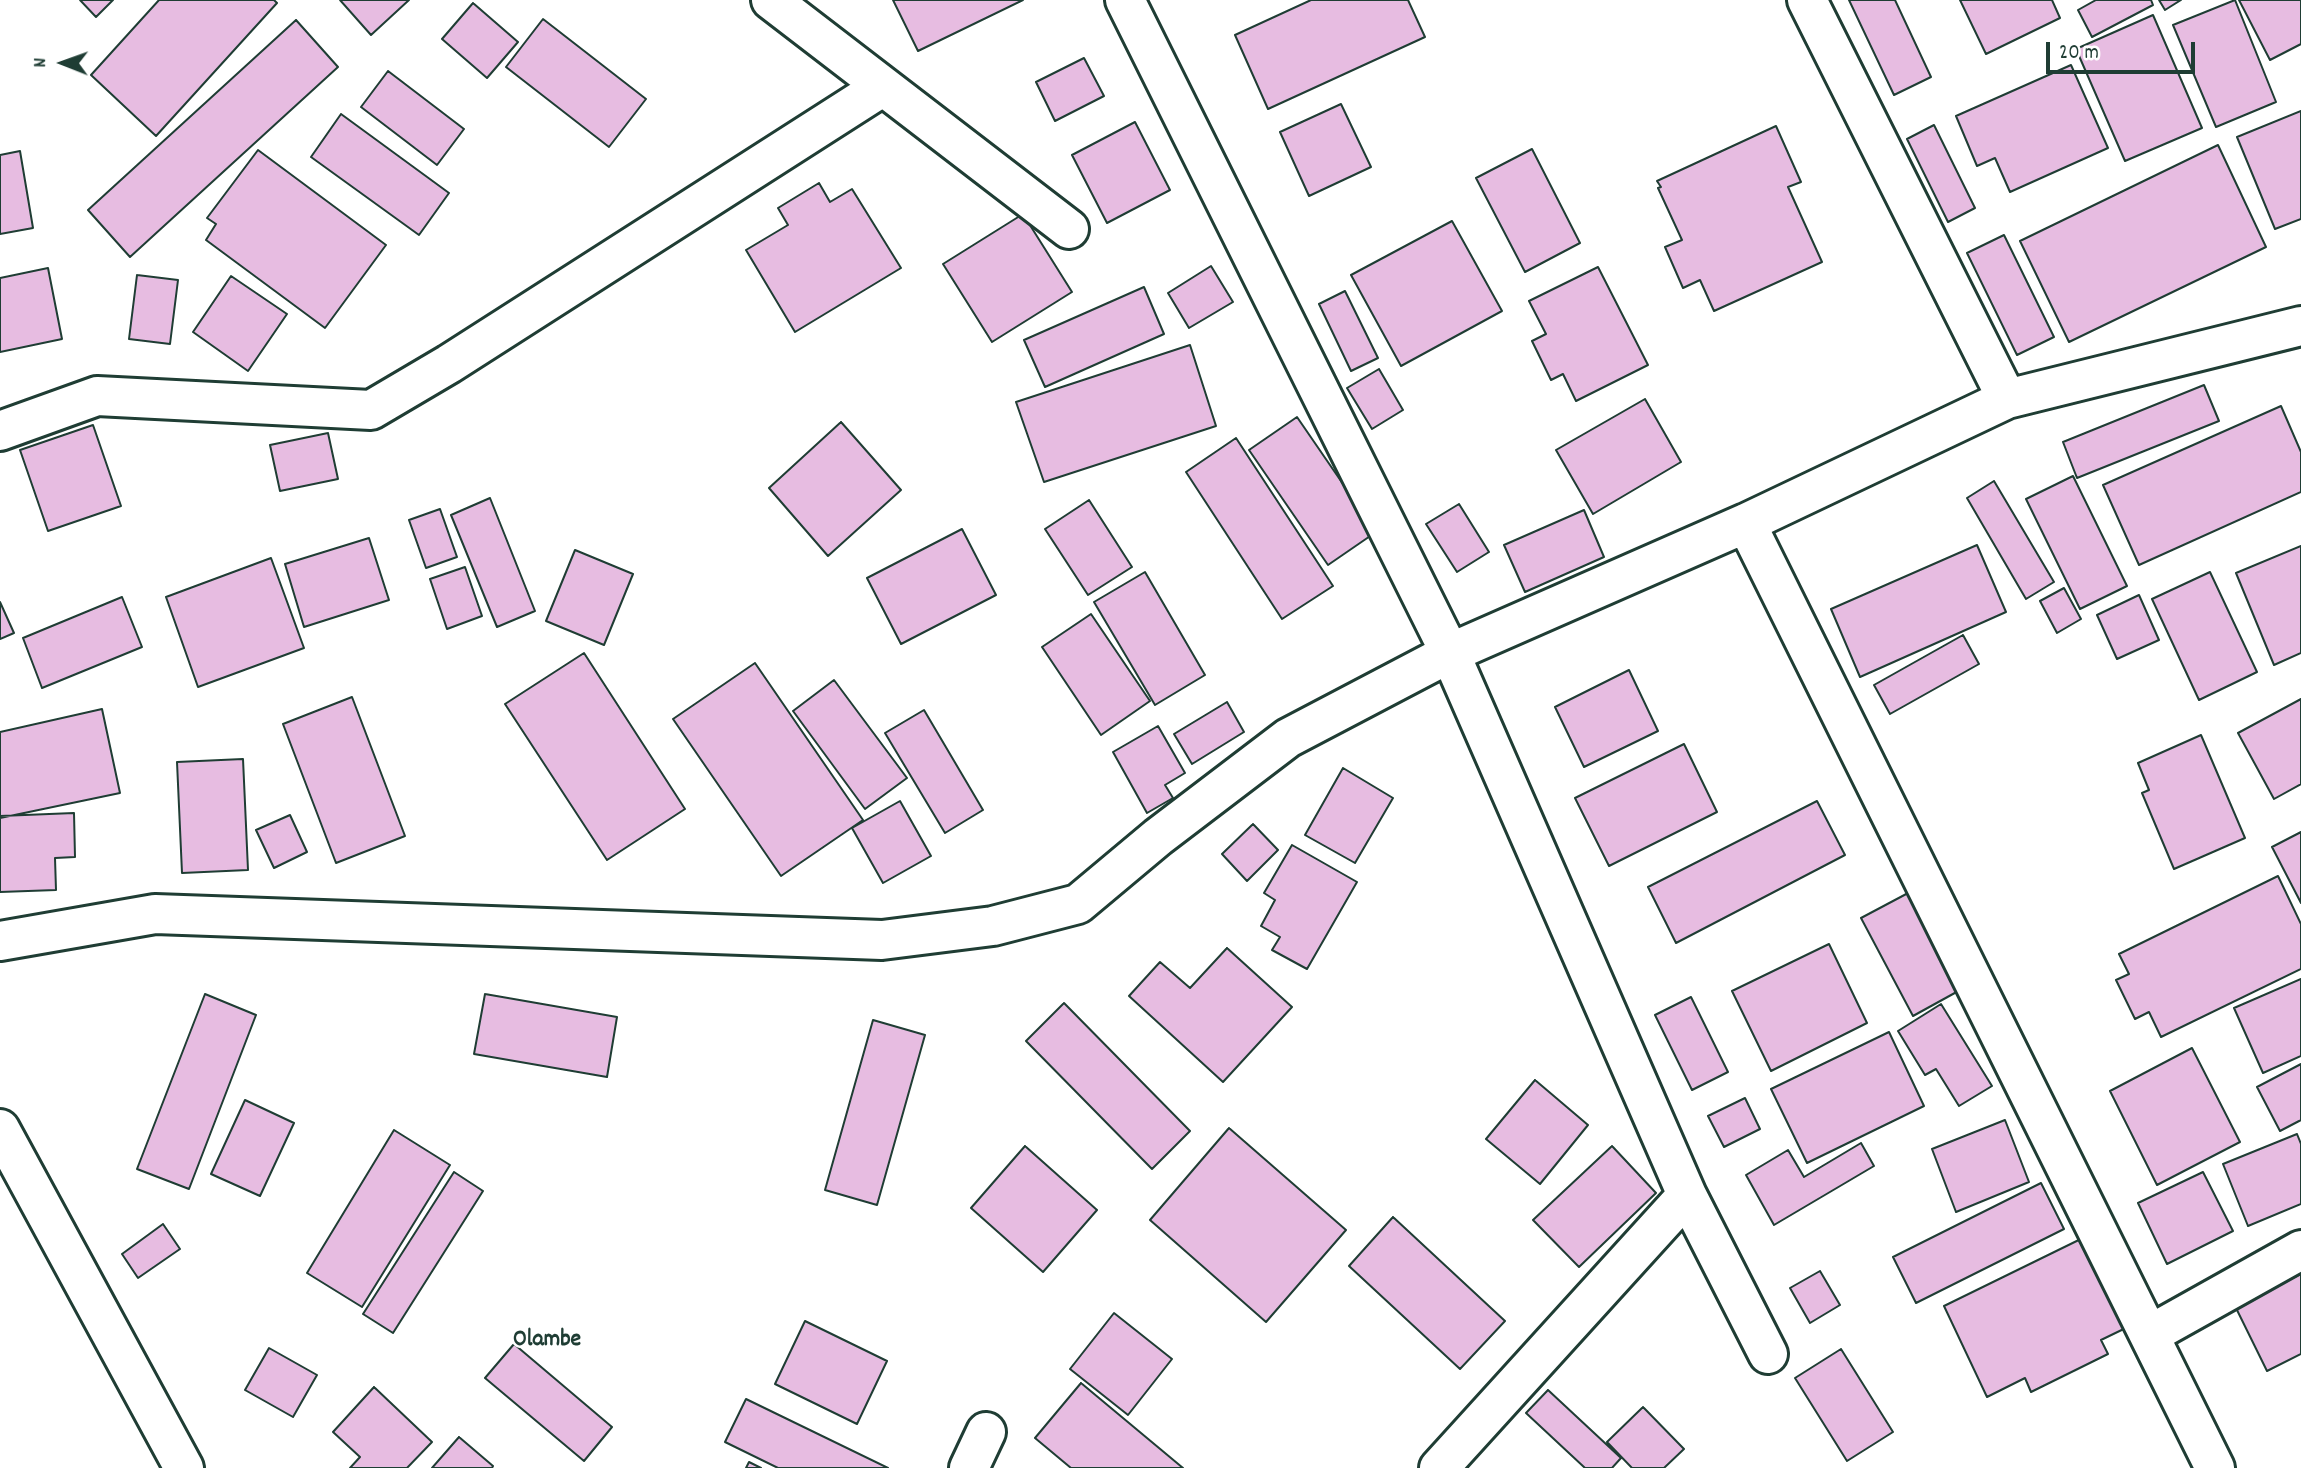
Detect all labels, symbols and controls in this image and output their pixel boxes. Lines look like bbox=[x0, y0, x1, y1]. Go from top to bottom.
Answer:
north arrow bbox=[28, 28, 98, 98]
scale bar bbox=[2049, 28, 2198, 72]
text: 20 m bbox=[2059, 39, 2099, 69]
text: N bbox=[28, 58, 55, 68]
district label: Olambe bbox=[513, 1328, 581, 1356]

